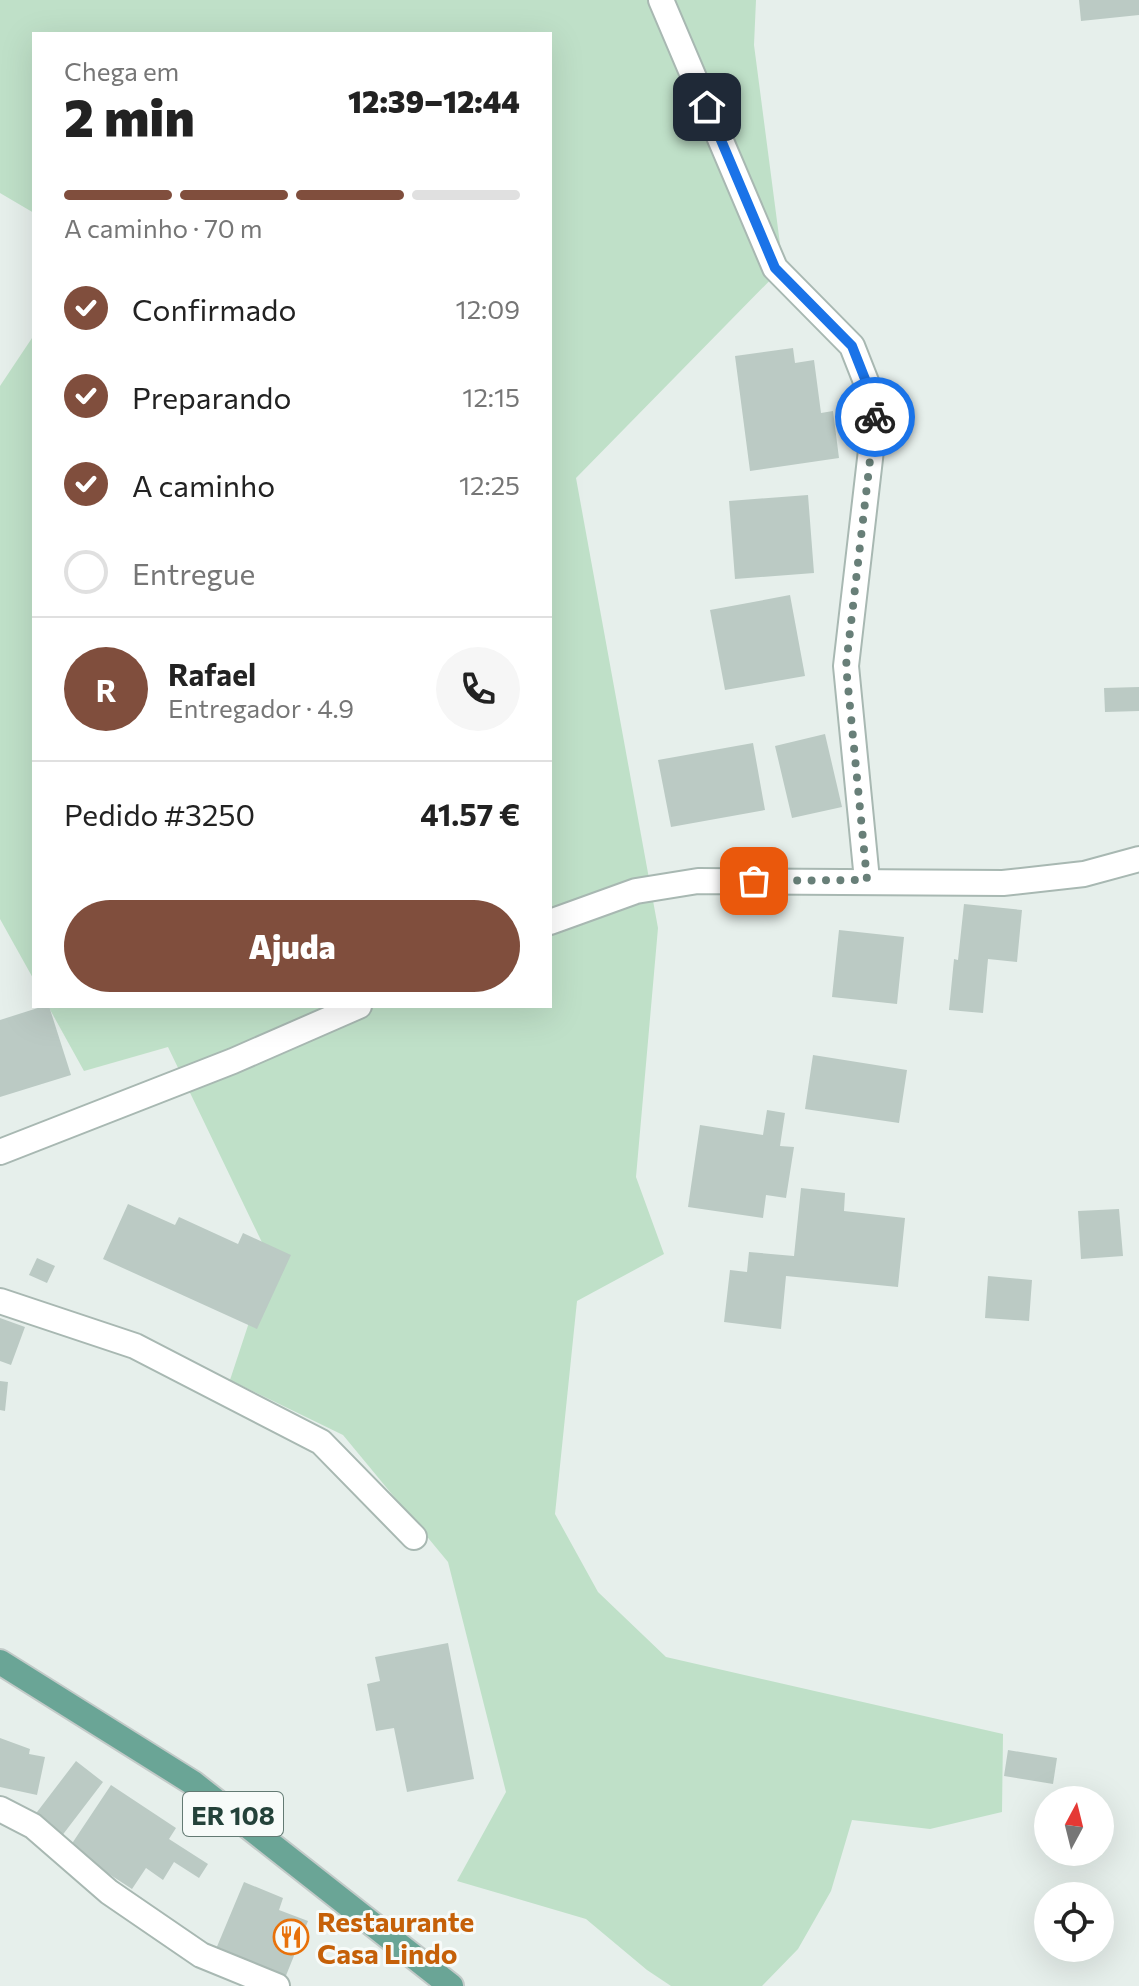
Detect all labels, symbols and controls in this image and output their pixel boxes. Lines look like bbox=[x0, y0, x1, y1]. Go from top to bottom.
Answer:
text: Chega em bbox=[64, 55, 179, 86]
pin bbox=[673, 73, 741, 141]
text: 12:39–12:44 bbox=[348, 82, 520, 119]
text: 2 min bbox=[64, 84, 195, 148]
icon: home bbox=[685, 85, 729, 129]
text: A caminho · 70 m bbox=[64, 212, 262, 243]
icon: check bbox=[64, 286, 108, 330]
text: Confirmado bbox=[132, 290, 296, 327]
text: 12:09 bbox=[456, 293, 520, 324]
icon: check bbox=[64, 374, 108, 418]
courier bbox=[835, 377, 915, 457]
text: Preparando bbox=[132, 378, 291, 415]
text: 12:15 bbox=[462, 381, 520, 412]
icon: bike bbox=[853, 395, 897, 439]
icon: check bbox=[64, 462, 108, 506]
text: A caminho bbox=[132, 466, 275, 503]
text: 12:25 bbox=[459, 469, 520, 500]
text: Entregue bbox=[132, 554, 255, 591]
button: phone bbox=[436, 647, 520, 731]
text: Rafael bbox=[168, 655, 256, 692]
text: R bbox=[96, 671, 116, 708]
text: Entregador · 4.9 bbox=[168, 692, 354, 723]
text: Pedido #3250 bbox=[64, 795, 255, 832]
text: 41.57 € bbox=[420, 795, 520, 832]
pin bbox=[720, 847, 788, 915]
icon: bag bbox=[732, 859, 776, 903]
button: Ajuda bbox=[64, 900, 520, 992]
north arrow bbox=[1034, 1786, 1114, 1866]
map controls bbox=[1034, 1786, 1114, 1962]
road number: ER 108 bbox=[183, 1792, 283, 1836]
button: locate bbox=[1034, 1882, 1114, 1962]
place label: Restaurante Casa Lindo bbox=[317, 1904, 474, 1970]
restaurant icon: Restaurante Casa Lindo bbox=[272, 1918, 310, 1956]

